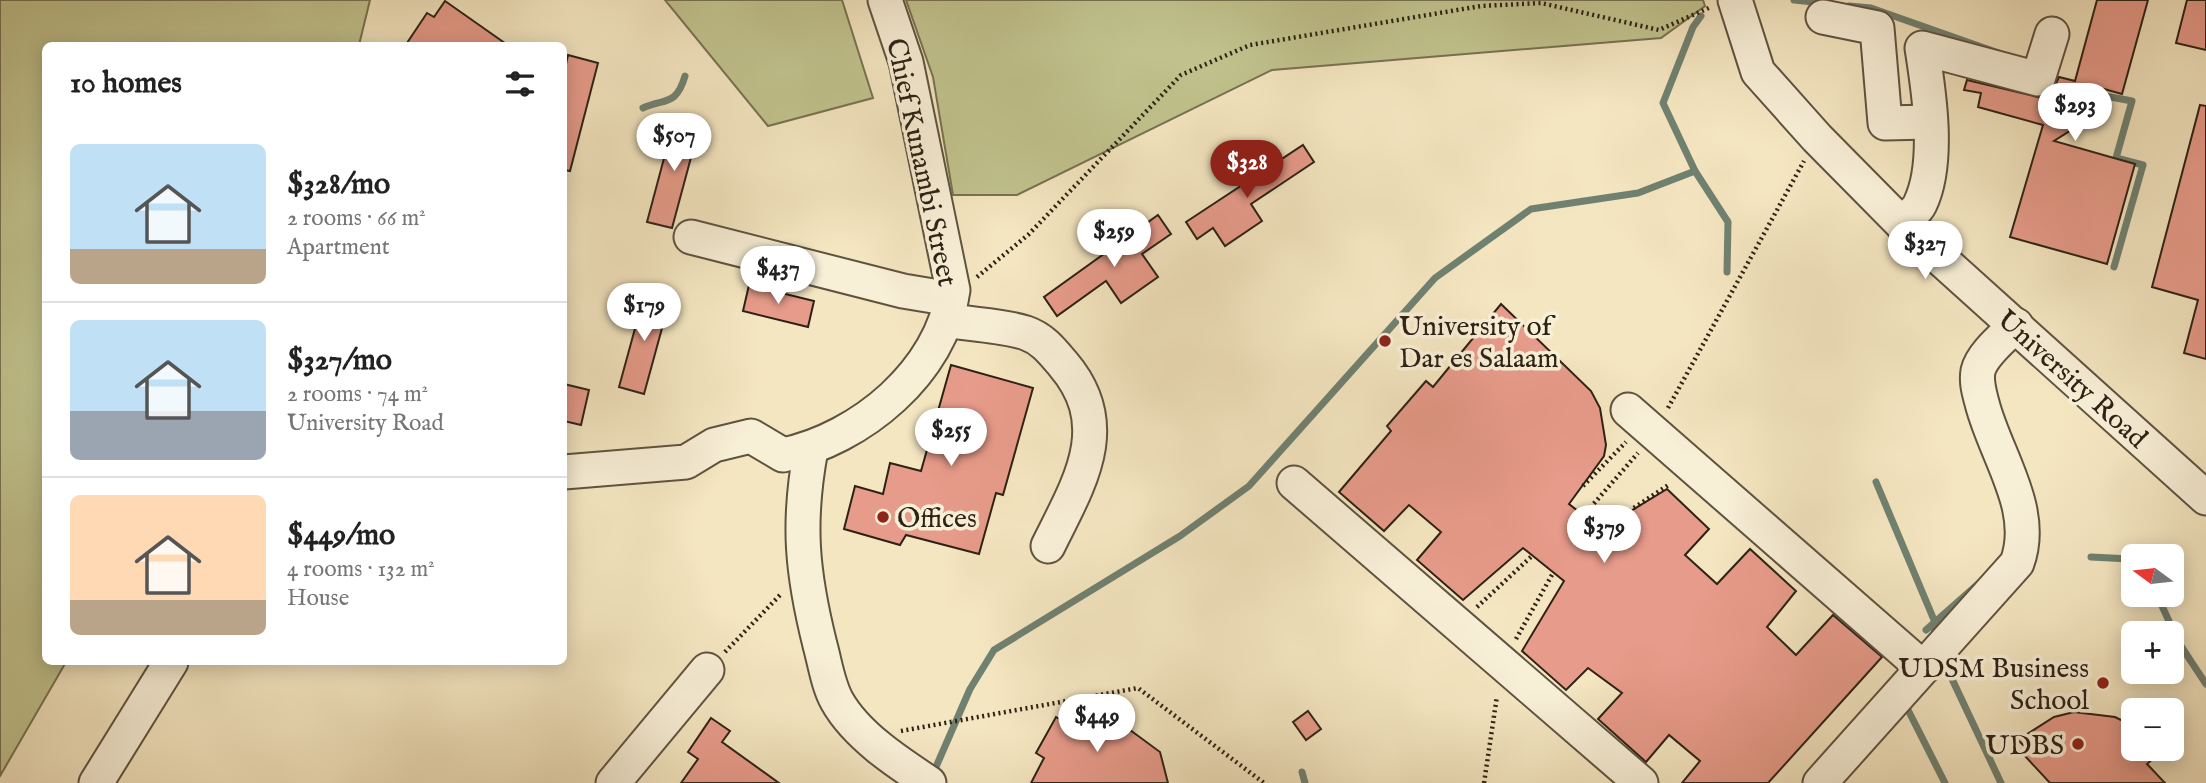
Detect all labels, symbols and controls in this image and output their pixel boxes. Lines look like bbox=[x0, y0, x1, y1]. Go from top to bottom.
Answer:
street label: Chief Kunambi Street bbox=[877, 35, 964, 290]
text: 10 homes bbox=[70, 65, 182, 103]
icon: filters bbox=[501, 65, 539, 103]
pin: $293 bbox=[2034, 83, 2116, 143]
text: $293 bbox=[2054, 91, 2096, 120]
pin: $507 bbox=[633, 114, 715, 173]
text: $507 bbox=[652, 121, 696, 150]
pin: $328 bbox=[1206, 140, 1288, 200]
text: $328 bbox=[1226, 148, 1268, 177]
text: $328/mo bbox=[287, 166, 390, 204]
icon: home bbox=[126, 172, 210, 256]
text: 2 rooms · 66 m² bbox=[287, 204, 426, 233]
pin: $259 bbox=[1073, 210, 1155, 269]
text: $259 bbox=[1093, 217, 1135, 246]
pin: $327 bbox=[1884, 222, 1966, 281]
text: $327 bbox=[1904, 229, 1946, 258]
text: Apartment bbox=[287, 233, 390, 262]
pin: $437 bbox=[737, 246, 819, 306]
text: $437 bbox=[756, 254, 800, 283]
pin: $179 bbox=[603, 284, 685, 343]
text: $179 bbox=[623, 291, 665, 320]
street label: University Road bbox=[1989, 303, 2154, 457]
place label: University of Dar es Salaam bbox=[1399, 310, 1559, 377]
marker: University of Dar es Salaam bbox=[1377, 333, 1393, 349]
text: $327/mo bbox=[287, 342, 392, 380]
icon: home bbox=[126, 348, 210, 432]
text: 2 rooms · 74 m² bbox=[287, 380, 428, 409]
pin: $255 bbox=[910, 408, 992, 468]
text: University Road bbox=[287, 409, 444, 438]
text: $255 bbox=[931, 416, 971, 445]
place label: Offices bbox=[897, 502, 977, 537]
pin: $379 bbox=[1563, 505, 1645, 565]
marker: Offices bbox=[875, 509, 891, 525]
text: $379 bbox=[1583, 513, 1625, 542]
text: $449/mo bbox=[287, 517, 395, 555]
icon: home bbox=[126, 523, 210, 607]
north arrow bbox=[2121, 544, 2184, 607]
map controls bbox=[2121, 544, 2184, 761]
text: 4 rooms · 132 m² bbox=[287, 555, 435, 584]
text: House bbox=[287, 584, 349, 613]
button: + bbox=[2121, 621, 2184, 684]
place label: UDSM Business School bbox=[1898, 652, 2089, 719]
marker: UDSM Business School bbox=[2095, 675, 2111, 691]
pin: $449 bbox=[1056, 694, 1138, 754]
button: − bbox=[2121, 698, 2184, 761]
text: $449 bbox=[1074, 702, 1120, 731]
place label: UDBS bbox=[1985, 729, 2064, 764]
marker: UDBS bbox=[2070, 736, 2086, 752]

